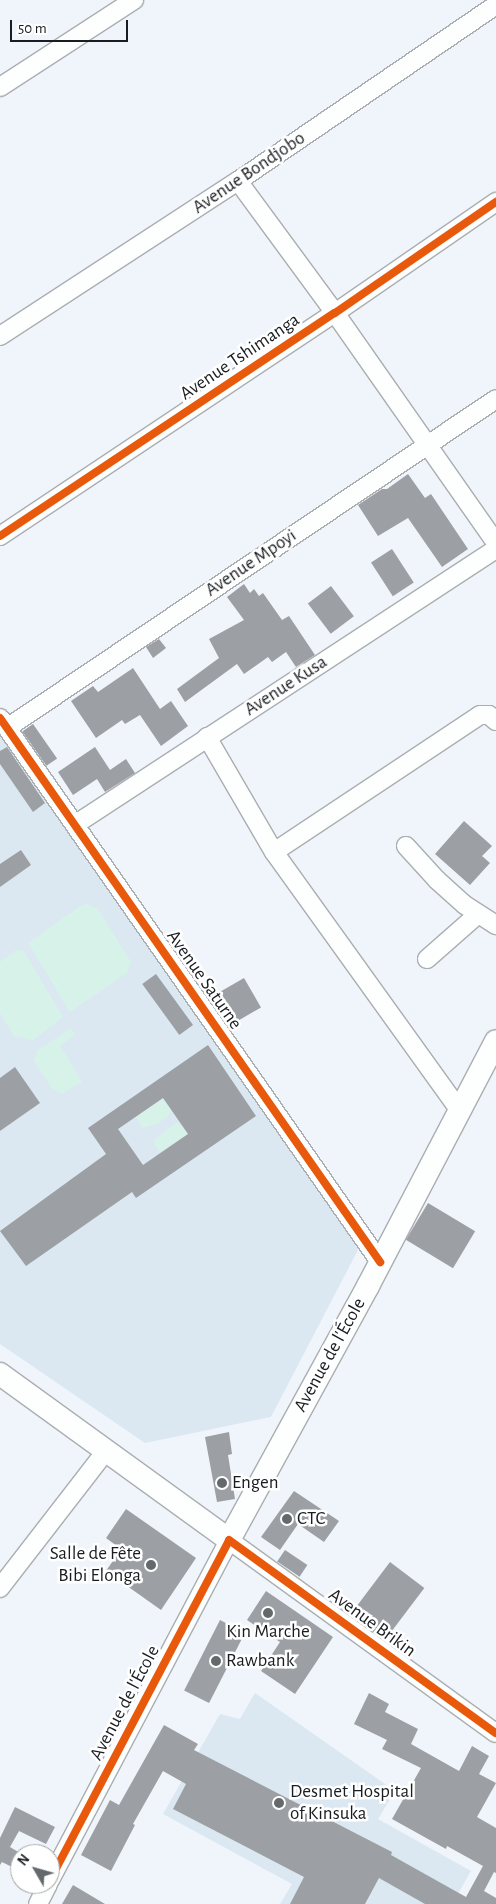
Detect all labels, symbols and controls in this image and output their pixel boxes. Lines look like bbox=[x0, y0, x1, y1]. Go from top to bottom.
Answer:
scale bar bbox=[12, 10, 130, 42]
text: 50 m bbox=[18, 21, 47, 36]
street label: Avenue Bondjobo bbox=[188, 127, 310, 219]
street label: Avenue Tshimanga bbox=[176, 309, 304, 405]
street label: Avenue Mpoyi bbox=[201, 524, 301, 602]
street label: Avenue Kusa bbox=[240, 651, 332, 721]
street label: Avenue Saturne bbox=[161, 926, 247, 1034]
street label: Avenue de l'École bbox=[289, 1294, 371, 1416]
place label: Engen bbox=[232, 1472, 279, 1494]
marker: Engen bbox=[216, 1477, 228, 1489]
place label: CTC bbox=[297, 1508, 325, 1530]
marker: CTC bbox=[281, 1513, 293, 1525]
place label: Salle de Fête Bibi Elonga bbox=[50, 1543, 141, 1587]
marker: Salle de Fête Bibi Elonga bbox=[145, 1559, 157, 1571]
street label: Avenue Brikin bbox=[324, 1584, 420, 1662]
marker: Kin Marche bbox=[262, 1607, 274, 1619]
place label: Kin Marche bbox=[226, 1621, 310, 1643]
street label: Avenue de l'École bbox=[85, 1642, 165, 1764]
place label: Rawbank bbox=[226, 1650, 294, 1672]
marker: Rawbank bbox=[210, 1655, 222, 1667]
place label: Desmet Hospital of Kinsuka bbox=[290, 1781, 414, 1825]
marker: Desmet Hospital of Kinsuka bbox=[272, 1796, 286, 1810]
north arrow bbox=[10, 1844, 60, 1894]
text: N bbox=[15, 1852, 32, 1869]

